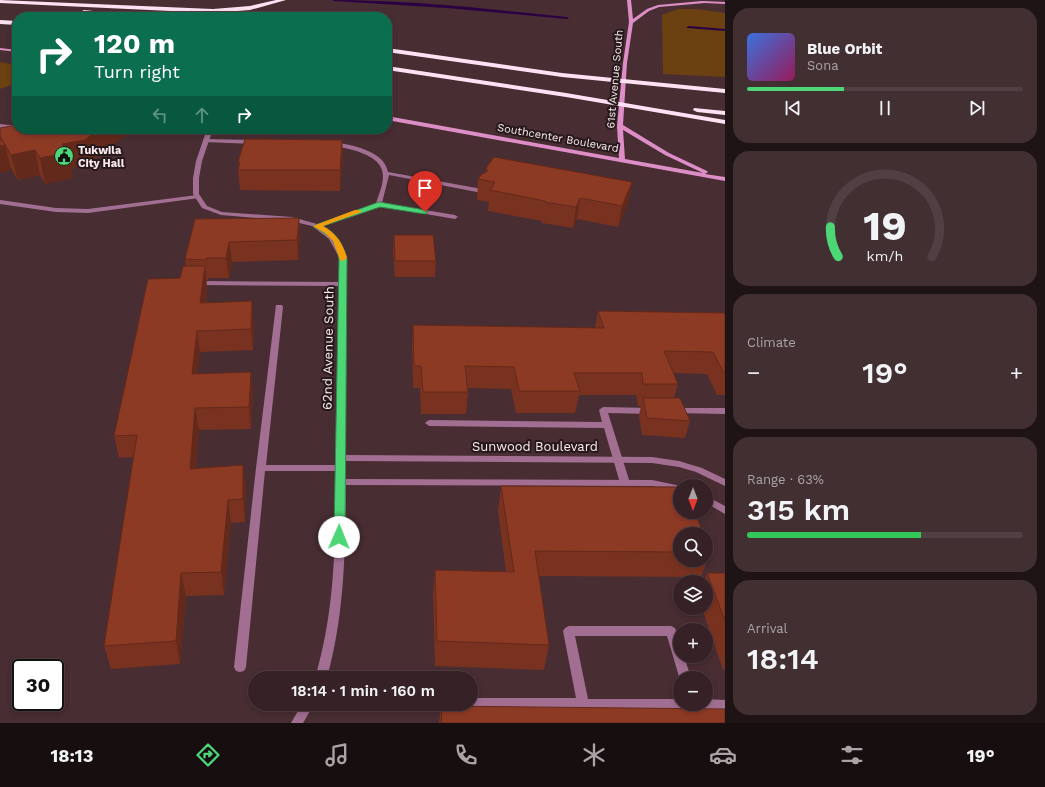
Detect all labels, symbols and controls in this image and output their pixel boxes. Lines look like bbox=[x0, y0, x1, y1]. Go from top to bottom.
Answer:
text: 120 m bbox=[94, 27, 175, 60]
icon: right bbox=[28, 28, 80, 80]
street label: 61st Avenue South bbox=[604, 29, 626, 129]
text: Blue Orbit bbox=[807, 40, 882, 58]
text: Sona bbox=[807, 58, 839, 73]
text: Turn right bbox=[94, 61, 180, 82]
icon: previous bbox=[782, 97, 804, 119]
icon: pause bbox=[874, 97, 896, 119]
icon: next bbox=[966, 97, 988, 119]
icon: left bbox=[149, 104, 171, 126]
icon: ahead bbox=[191, 104, 213, 126]
icon: right bbox=[233, 104, 255, 126]
street label: Southcenter Boulevard bbox=[496, 121, 620, 155]
place label: Tukwila City Hall bbox=[78, 144, 125, 170]
public building icon: Tukwila City Hall bbox=[53, 145, 75, 167]
pin bbox=[408, 171, 442, 212]
icon: arrive bbox=[414, 177, 436, 199]
text: 19 bbox=[863, 200, 907, 249]
text: km/h bbox=[867, 247, 903, 263]
street label: 62nd Avenue South bbox=[319, 286, 337, 410]
text: Climate bbox=[747, 335, 796, 350]
text: 19° bbox=[862, 355, 908, 390]
text: − bbox=[747, 360, 760, 385]
text: + bbox=[1010, 360, 1023, 385]
street label: Sunwood Boulevard bbox=[472, 439, 598, 454]
text: Range · 63% bbox=[747, 472, 824, 487]
north arrow bbox=[673, 479, 713, 519]
map controls bbox=[673, 479, 713, 711]
text: 315 km bbox=[747, 492, 850, 527]
position arrow bbox=[318, 516, 360, 558]
button: search bbox=[673, 527, 713, 567]
button: layers bbox=[673, 575, 713, 615]
text: Arrival bbox=[747, 621, 788, 636]
button: + bbox=[673, 623, 713, 663]
text: 18:14 bbox=[747, 641, 819, 676]
speed limit sign: 30 bbox=[12, 659, 64, 711]
button: − bbox=[673, 671, 713, 711]
text: 18:14 · 1 min · 160 m bbox=[291, 682, 435, 700]
icon: directions bbox=[194, 741, 222, 769]
icon: music bbox=[323, 741, 351, 769]
icon: phone bbox=[452, 741, 480, 769]
icon: climate bbox=[580, 741, 608, 769]
icon: car bbox=[709, 741, 737, 769]
icon: filters bbox=[838, 741, 866, 769]
text: 18:13 bbox=[50, 745, 93, 766]
text: 19° bbox=[967, 745, 995, 766]

